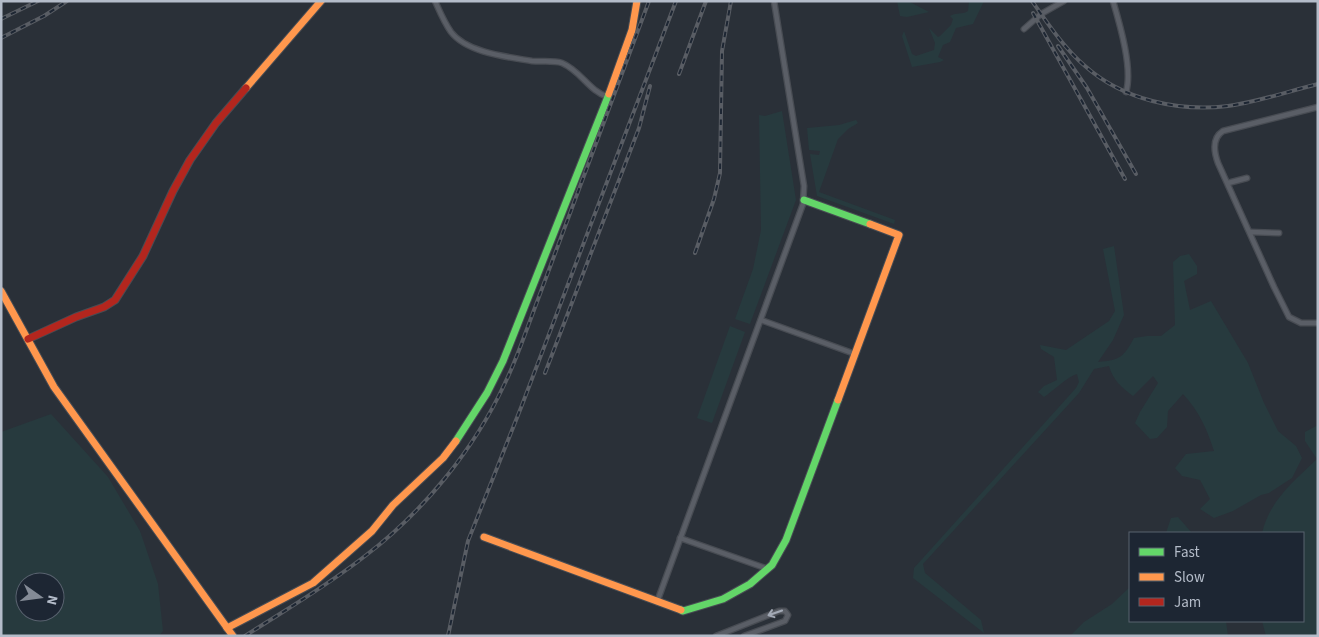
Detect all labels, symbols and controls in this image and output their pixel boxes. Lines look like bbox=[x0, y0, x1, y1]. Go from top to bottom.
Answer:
legend bbox=[1129, 532, 1304, 622]
text: Fast bbox=[1174, 542, 1200, 563]
text: Slow bbox=[1174, 567, 1205, 588]
north arrow bbox=[15, 572, 65, 622]
text: Jam bbox=[1174, 592, 1201, 613]
text: N bbox=[41, 593, 62, 607]
one-way arrow bbox=[767, 609, 783, 619]

